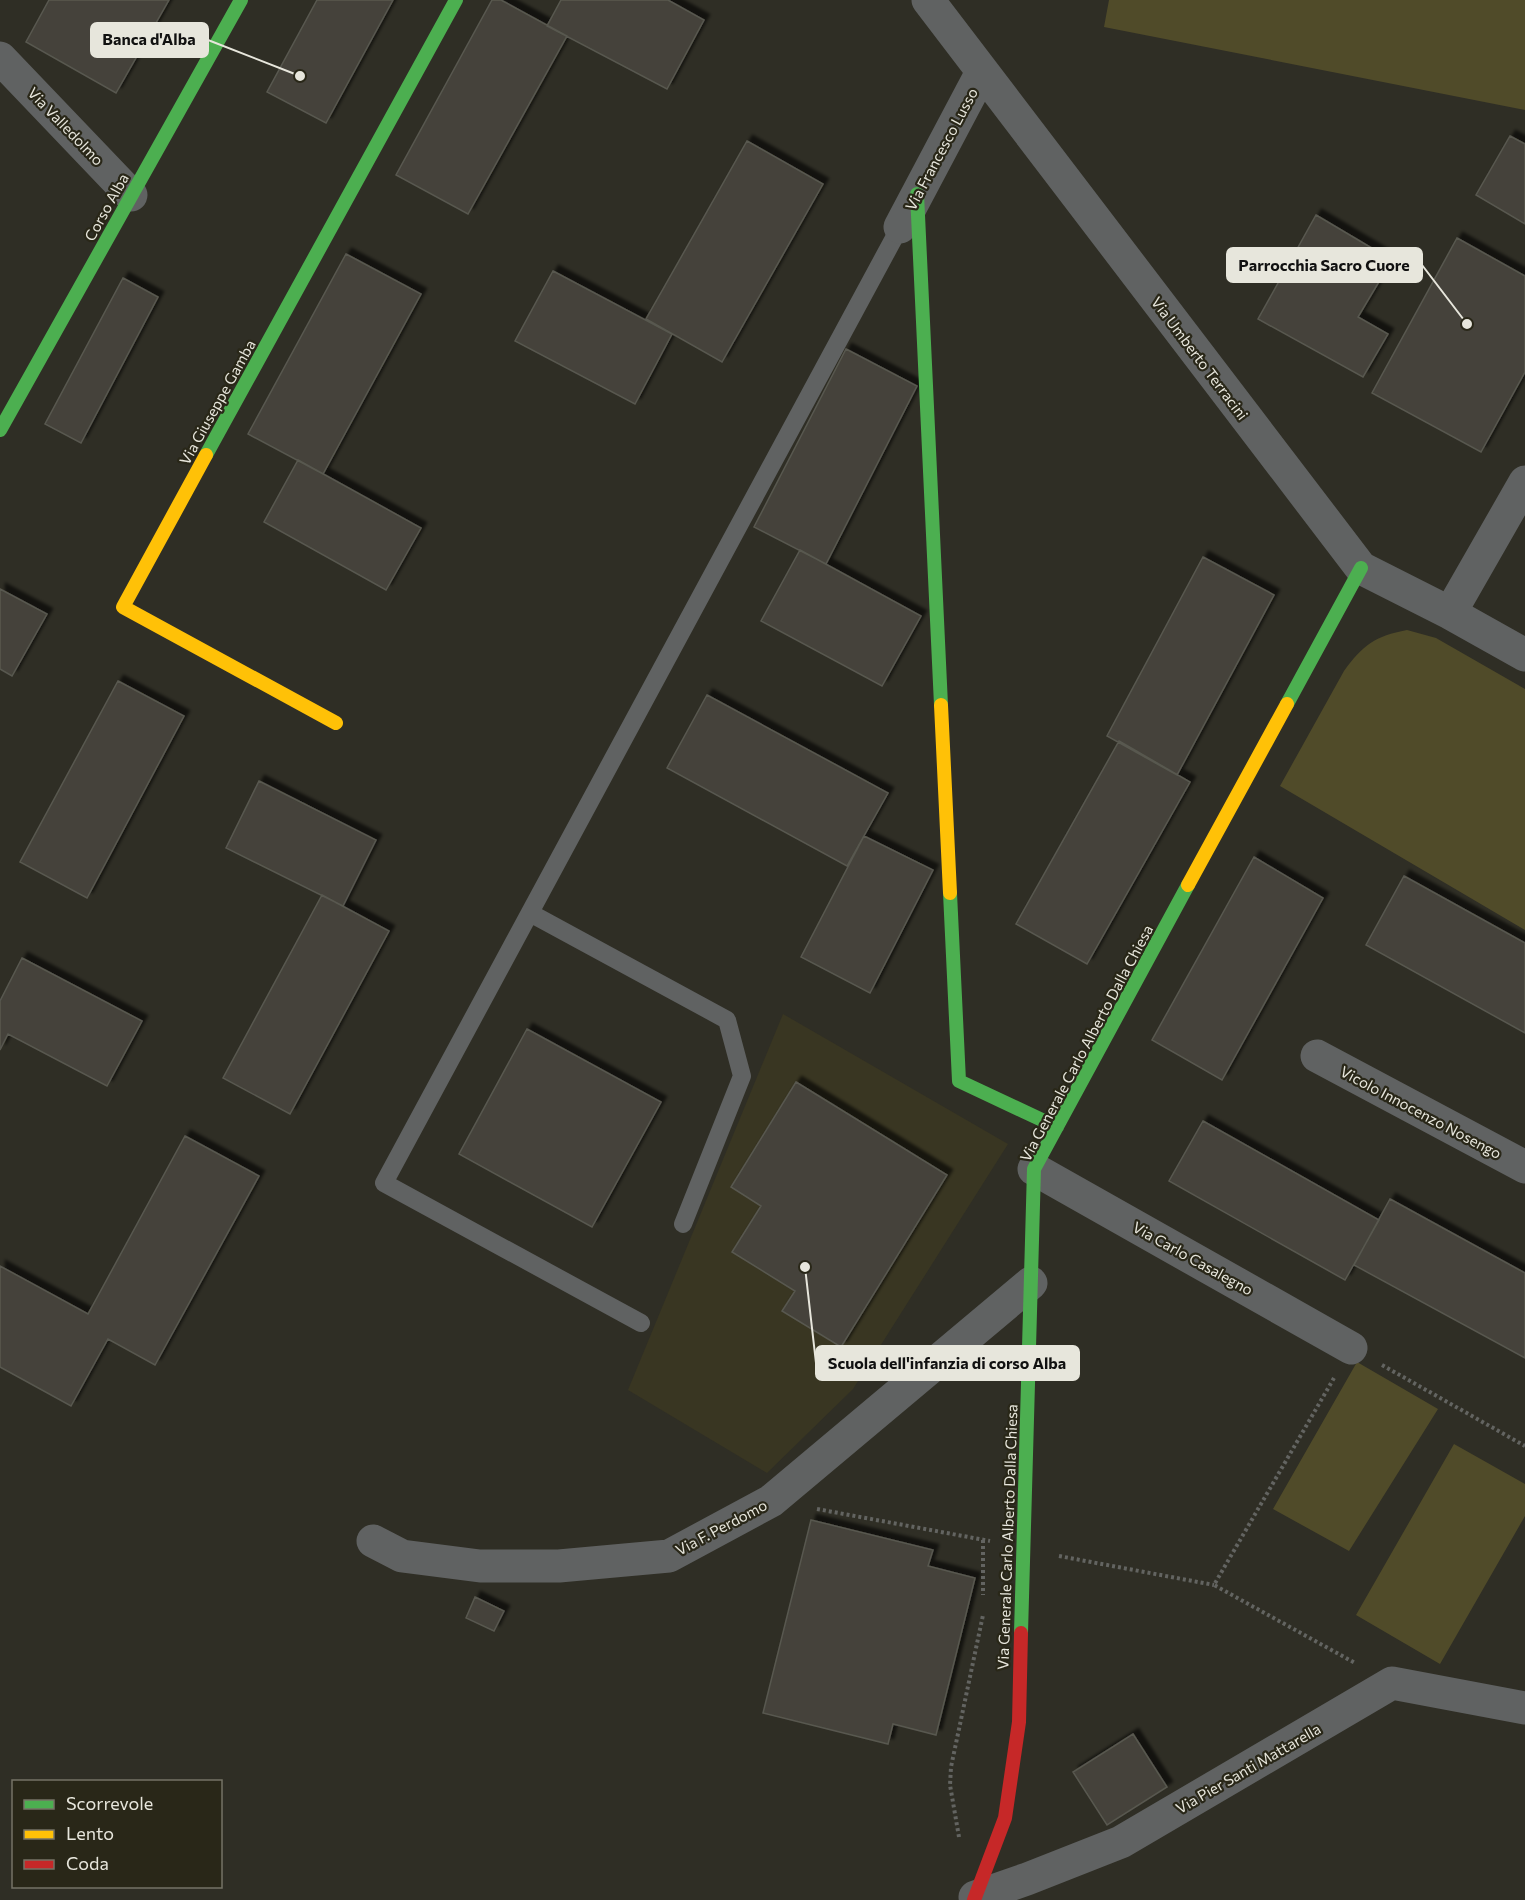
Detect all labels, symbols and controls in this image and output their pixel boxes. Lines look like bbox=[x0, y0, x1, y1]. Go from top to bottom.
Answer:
callout: Banca d'Alba bbox=[91, 23, 208, 57]
text: Banca d'Alba bbox=[102, 29, 196, 48]
street label: Via Valledolmo bbox=[24, 83, 108, 169]
street label: Via Francesco Lusso bbox=[901, 84, 981, 213]
street label: Corso Alba bbox=[80, 170, 132, 244]
callout: Parrocchia Sacro Cuore bbox=[1227, 248, 1422, 282]
text: Parrocchia Sacro Cuore bbox=[1238, 255, 1410, 274]
street label: Via Umberto Terracini bbox=[1148, 293, 1252, 423]
street label: Via Giuseppe Gamba bbox=[175, 336, 259, 468]
street label: Via Generale Carlo Alberto Dalla Chiesa bbox=[1016, 921, 1156, 1165]
street label: Vicolo Innocenzo Nosengo bbox=[1337, 1062, 1505, 1162]
street label: Via Carlo Casalegno bbox=[1130, 1217, 1256, 1299]
callout: Scuola dell'infanzia di corso Alba bbox=[816, 1346, 1079, 1380]
text: Scuola dell'infanzia di corso Alba bbox=[828, 1353, 1066, 1372]
street label: Via Generale Carlo Alberto Dalla Chiesa bbox=[993, 1404, 1021, 1670]
street label: Via F. Perdomo bbox=[672, 1495, 770, 1559]
street label: Via Pier Santi Mattarella bbox=[1172, 1719, 1324, 1817]
legend bbox=[12, 1780, 222, 1888]
text: Scorrevole bbox=[66, 1792, 153, 1814]
text: Lento bbox=[66, 1822, 114, 1844]
text: Coda bbox=[66, 1852, 109, 1874]

